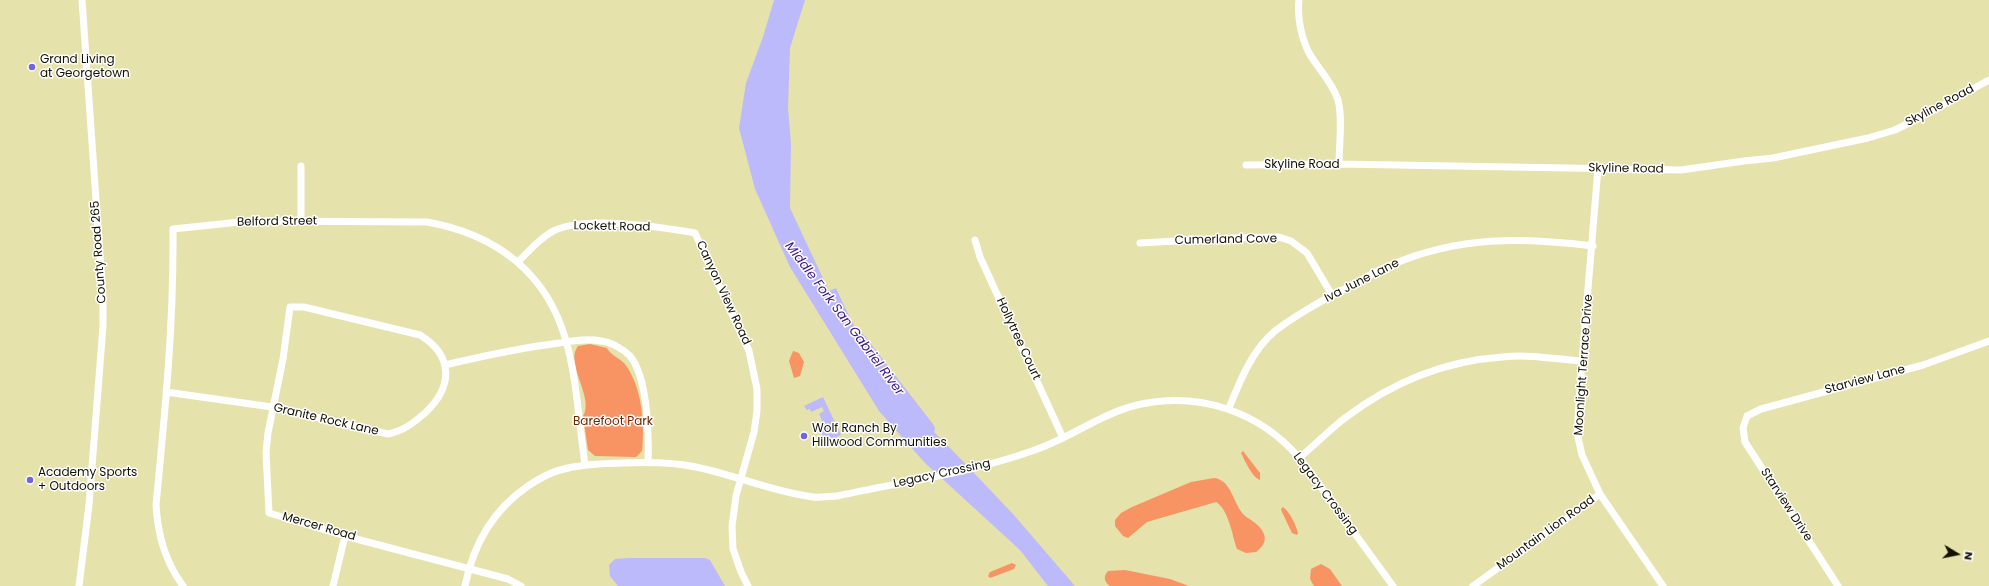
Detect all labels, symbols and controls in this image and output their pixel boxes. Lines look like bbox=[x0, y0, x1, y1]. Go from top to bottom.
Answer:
place label: Grand Living at Georgetown bbox=[40, 53, 130, 81]
marker: Grand Living at Georgetown bbox=[27, 62, 37, 72]
street label: Skyline Road bbox=[1903, 82, 1977, 130]
street label: Skyline Road bbox=[1264, 158, 1340, 172]
street label: Skyline Road bbox=[1588, 161, 1664, 177]
street label: County Road 265 bbox=[88, 200, 110, 304]
street label: Belford Street bbox=[237, 214, 317, 230]
street label: Lockett Road bbox=[573, 219, 651, 235]
street label: Cumerland Cove bbox=[1175, 232, 1277, 248]
street label: Canyon View Road bbox=[693, 239, 753, 347]
water label: Middle Fork San Gabriel River bbox=[781, 239, 907, 399]
street label: Iva June Lane bbox=[1322, 256, 1402, 306]
street label: Moonlight Terrace Drive bbox=[1572, 294, 1596, 436]
street label: Hollytree Court bbox=[993, 296, 1043, 382]
street label: Starview Lane bbox=[1823, 362, 1907, 398]
street label: Granite Rock Lane bbox=[272, 401, 380, 439]
park label: Barefoot Park bbox=[573, 415, 653, 429]
place label: Wolf Ranch By Hillwood Communities bbox=[812, 422, 947, 450]
marker: Wolf Ranch By Hillwood Communities bbox=[799, 431, 809, 441]
street label: Legacy Crossing bbox=[1290, 450, 1360, 538]
street label: Legacy Crossing bbox=[892, 457, 992, 491]
place label: Academy Sports + Outdoors bbox=[38, 466, 137, 494]
street label: Starview Drive bbox=[1757, 466, 1815, 544]
marker: Academy Sports + Outdoors bbox=[25, 475, 35, 485]
street label: Mountain Lion Road bbox=[1494, 493, 1598, 573]
street label: Mercer Road bbox=[281, 510, 357, 544]
north arrow bbox=[1937, 534, 1977, 574]
text: N bbox=[1960, 551, 1977, 562]

